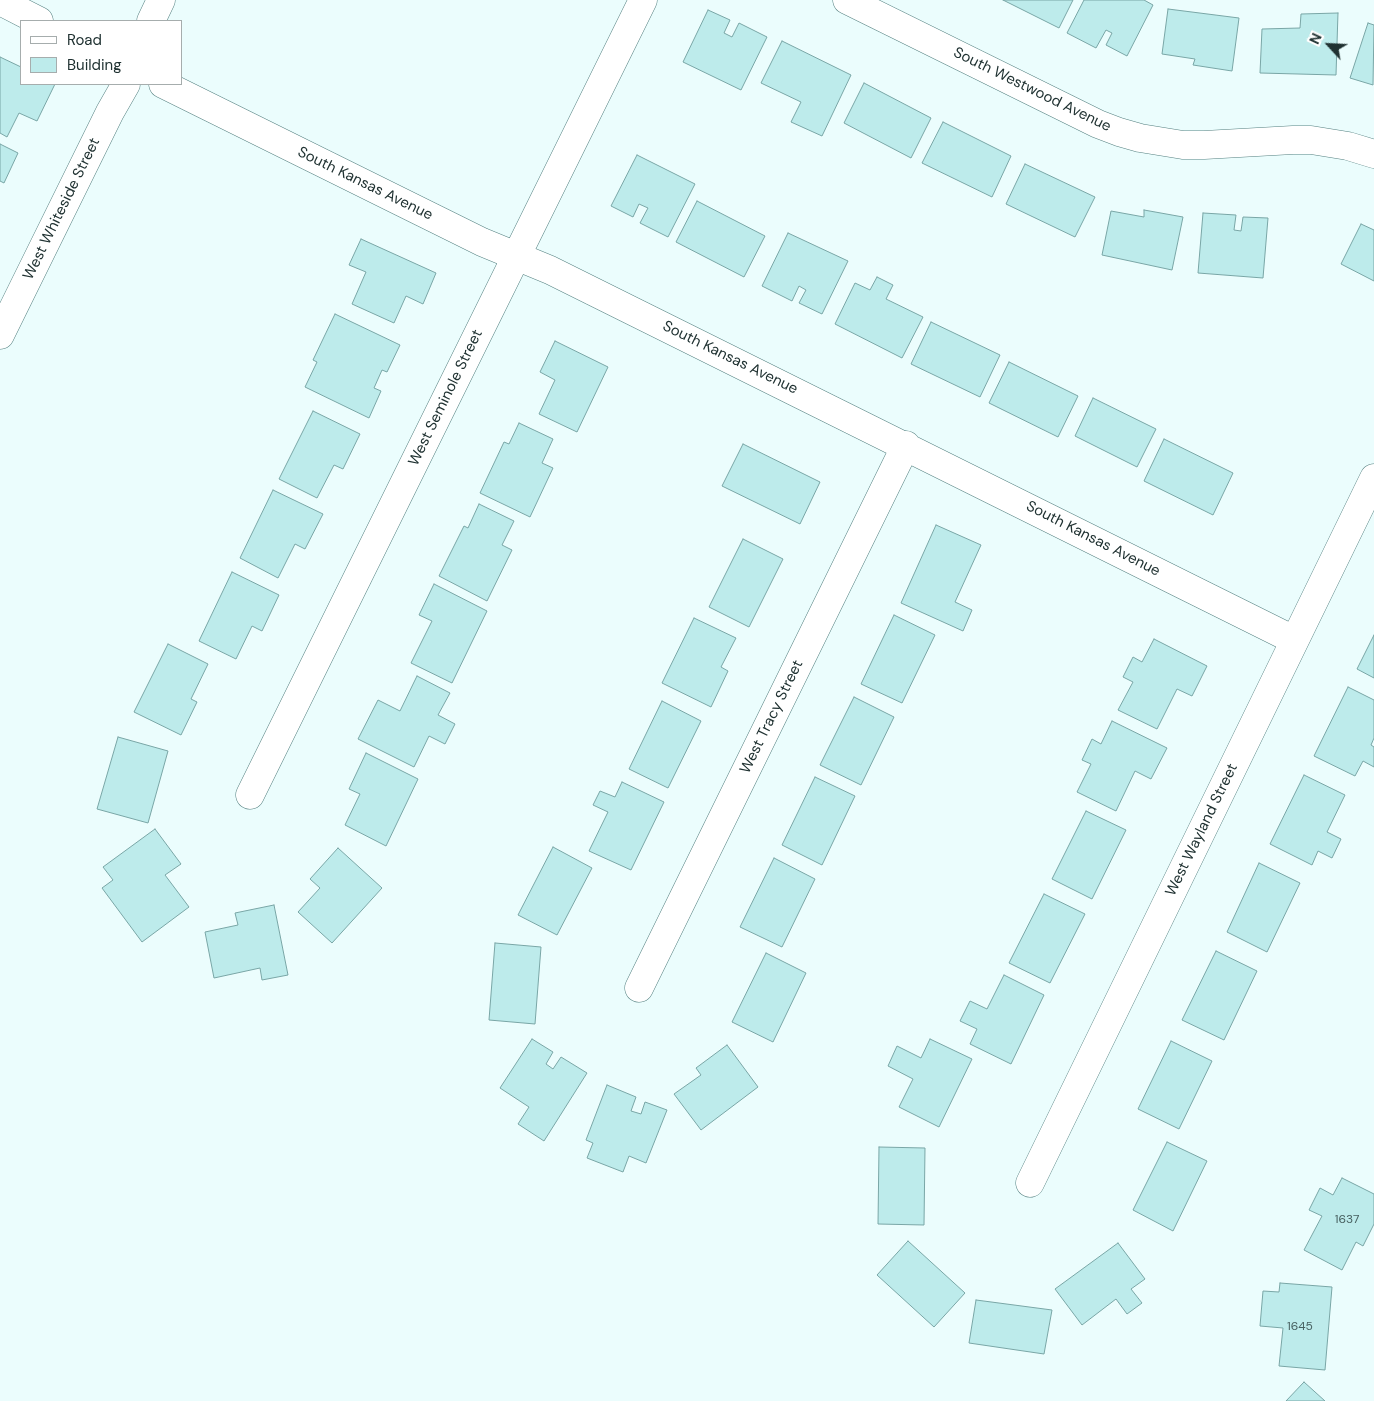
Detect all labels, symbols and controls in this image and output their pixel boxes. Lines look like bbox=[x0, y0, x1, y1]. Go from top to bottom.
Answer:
legend bbox=[20, 20, 182, 85]
north arrow bbox=[1304, 20, 1354, 70]
text: Road bbox=[67, 30, 102, 50]
text: N bbox=[1305, 30, 1326, 47]
street label: South Westwood Avenue bbox=[950, 44, 1114, 136]
text: Building bbox=[67, 55, 122, 75]
street label: West Whiteside Street bbox=[20, 135, 104, 283]
street label: South Kansas Avenue bbox=[295, 143, 435, 225]
street label: South Kansas Avenue bbox=[660, 317, 800, 399]
street label: West Seminole Street bbox=[405, 327, 487, 469]
street label: South Kansas Avenue bbox=[1023, 497, 1163, 581]
street label: West Tracy Street bbox=[737, 657, 807, 777]
street label: West Wayland Street bbox=[1162, 761, 1242, 899]
house number: 1637 bbox=[1335, 1213, 1359, 1227]
house number: 1645 bbox=[1287, 1320, 1313, 1334]

